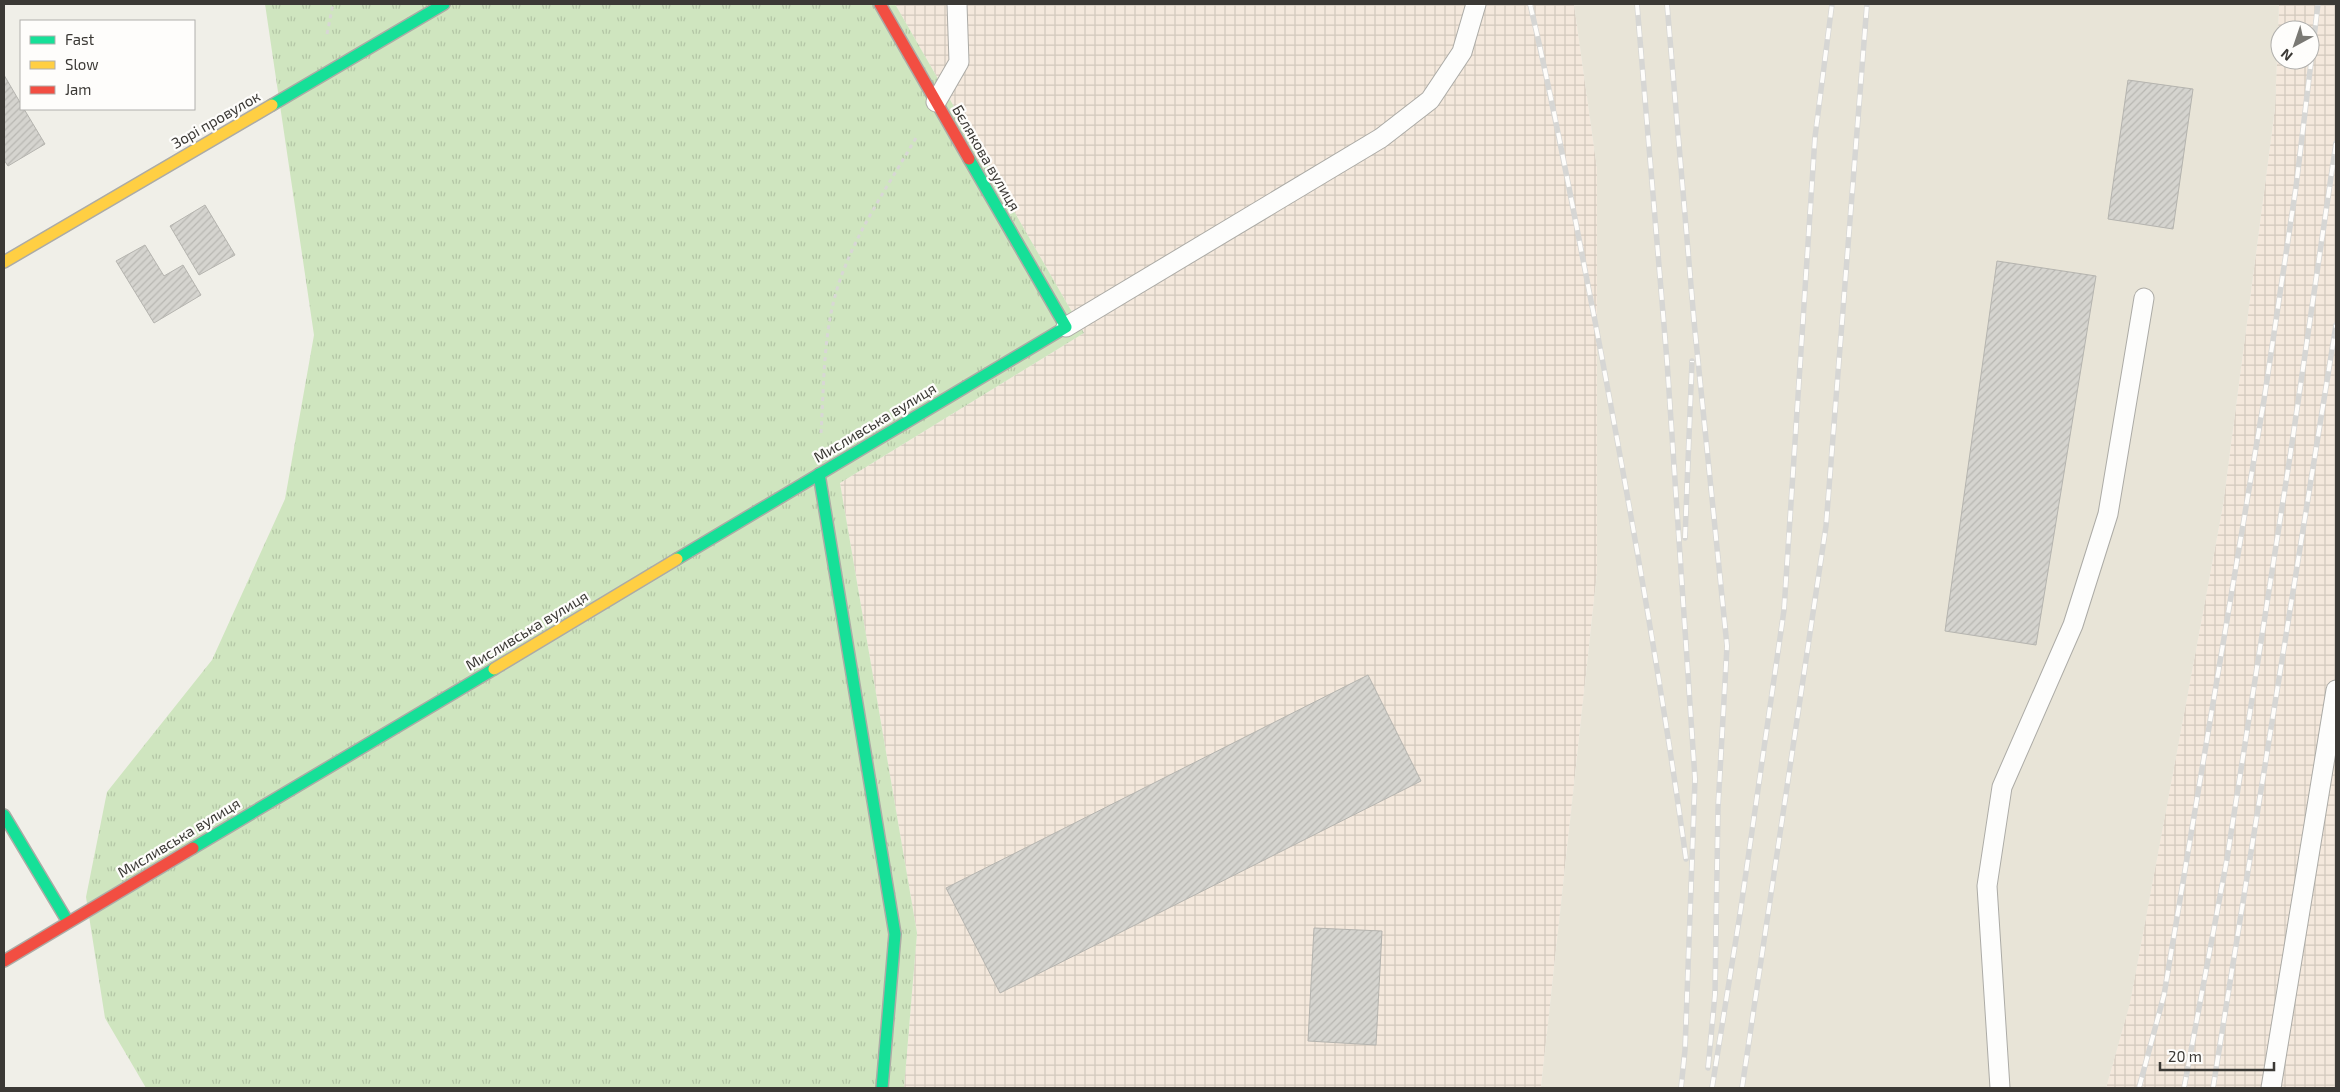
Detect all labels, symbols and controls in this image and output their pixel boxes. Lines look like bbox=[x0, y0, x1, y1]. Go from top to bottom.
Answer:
legend bbox=[20, 20, 195, 110]
north arrow bbox=[2270, 20, 2320, 70]
text: Fast bbox=[65, 30, 95, 48]
text: N bbox=[2277, 46, 2296, 65]
text: Slow bbox=[65, 55, 99, 73]
text: Jam bbox=[65, 80, 91, 98]
street label: Зорі провулок bbox=[168, 87, 264, 153]
street label: Бєлякова вулиця bbox=[948, 101, 1025, 214]
street label: Мисливська вулиця bbox=[810, 378, 939, 467]
street label: Мисливська вулиця bbox=[462, 586, 591, 675]
street label: Мисливська вулиця bbox=[114, 793, 243, 882]
scale bar bbox=[2160, 1040, 2274, 1072]
text: 20 m bbox=[2168, 1047, 2202, 1065]

